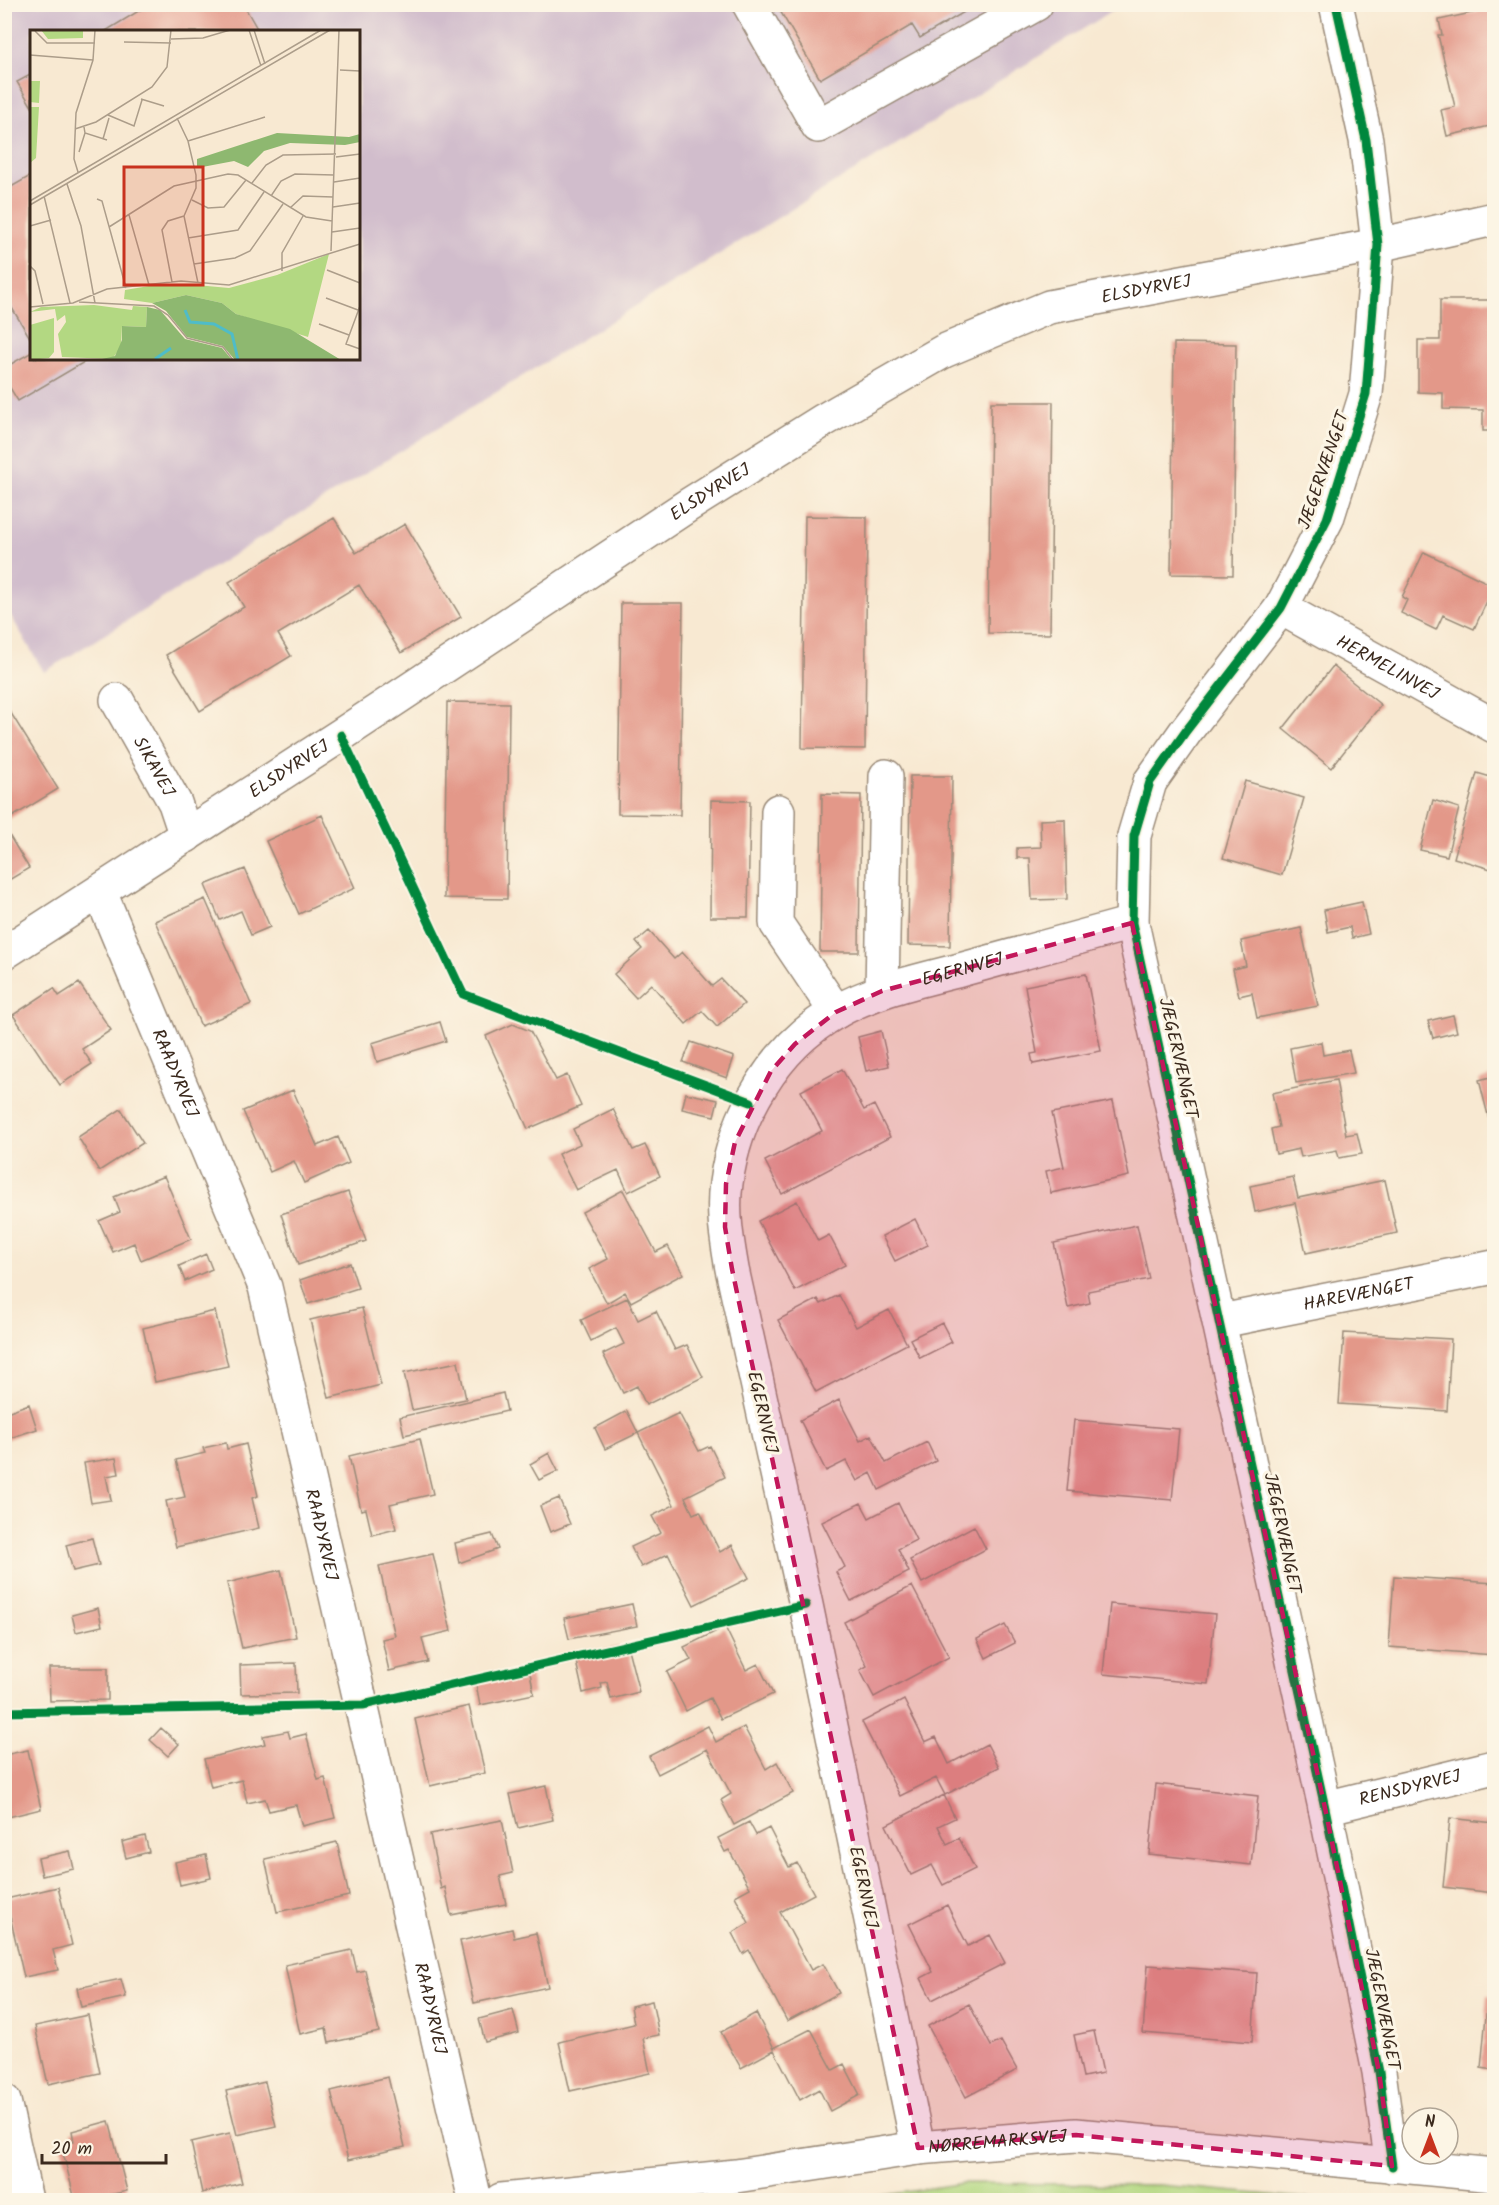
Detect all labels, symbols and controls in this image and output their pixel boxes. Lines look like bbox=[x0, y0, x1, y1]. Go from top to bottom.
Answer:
inset map bbox=[30, 30, 360, 360]
street label: ELSDYRVEJ bbox=[1099, 267, 1194, 313]
street label: JÆGERVÆNGET bbox=[1291, 406, 1359, 534]
street label: ELSDYRVEJ bbox=[664, 456, 757, 530]
street label: HERMELINVEJ bbox=[1330, 628, 1444, 709]
street label: SIKAVEJ bbox=[124, 731, 182, 803]
street label: ELSDYRVEJ bbox=[243, 733, 336, 807]
street label: EGERNVEJ bbox=[919, 946, 1007, 995]
street label: JÆGERVÆNGET bbox=[1150, 995, 1206, 1123]
street label: RAADYRVEJ bbox=[143, 1025, 206, 1123]
street label: HAREVÆNGET bbox=[1301, 1270, 1418, 1320]
street label: EGERNVEJ bbox=[738, 1368, 785, 1457]
street label: JÆGERVÆNGET bbox=[1255, 1470, 1309, 1598]
street label: RAADYRVEJ bbox=[296, 1486, 345, 1584]
street label: RENSDYRVEJ bbox=[1356, 1762, 1464, 1815]
street label: EGERNVEJ bbox=[840, 1844, 885, 1932]
street label: JÆGERVÆNGET bbox=[1356, 1946, 1408, 2074]
street label: RAADYRVEJ bbox=[405, 1960, 454, 2058]
north arrow bbox=[1400, 2106, 1460, 2166]
text: N bbox=[1425, 2110, 1435, 2135]
street label: NØRREMARKSVEJ bbox=[927, 2123, 1069, 2163]
scale bar bbox=[42, 2127, 166, 2165]
text: 20 m bbox=[51, 2135, 92, 2164]

